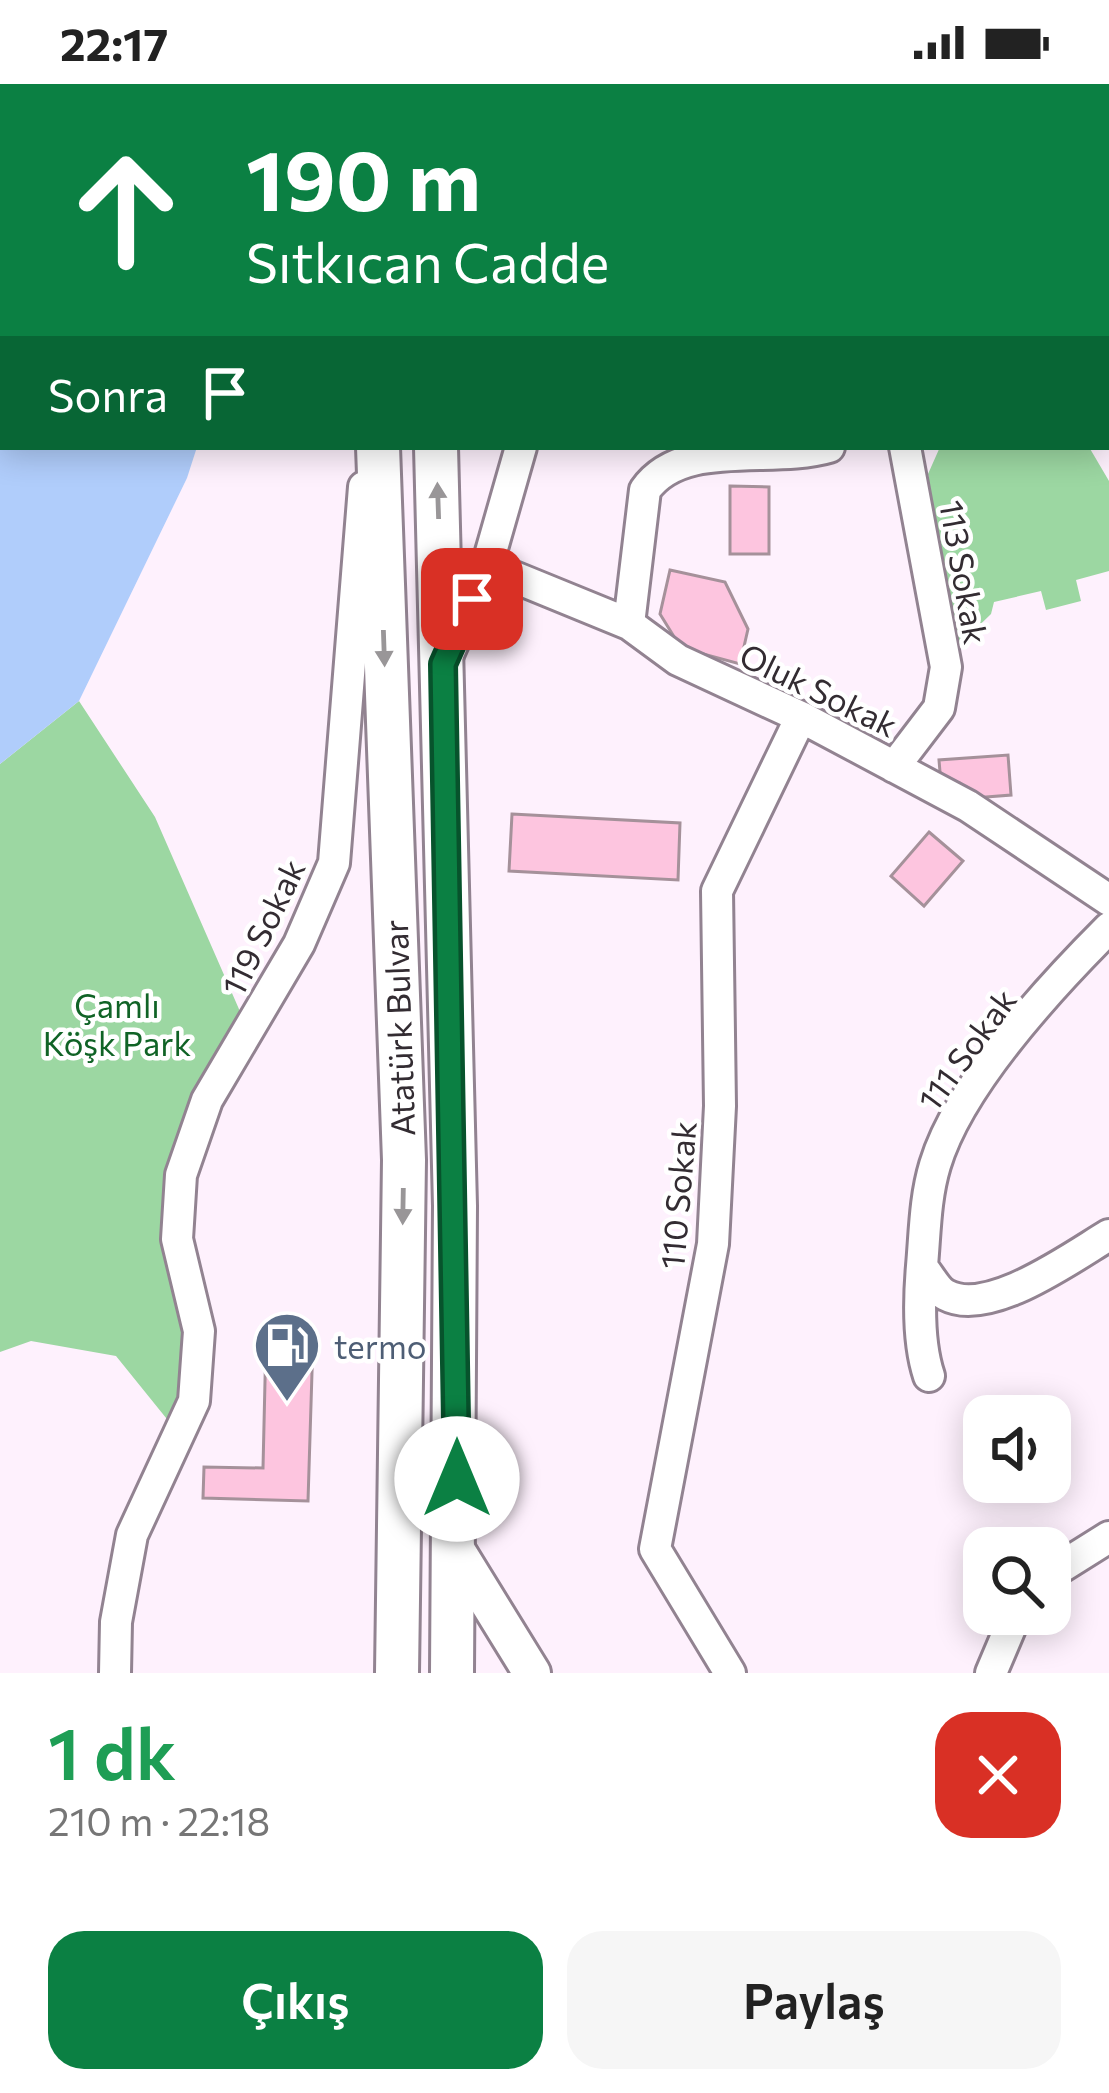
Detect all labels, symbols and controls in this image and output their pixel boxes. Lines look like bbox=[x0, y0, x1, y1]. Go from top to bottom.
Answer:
text: 22:17 bbox=[60, 15, 168, 70]
text: 190 m bbox=[246, 126, 481, 228]
icon: ahead bbox=[48, 132, 204, 288]
text: Sıtkıcan Cadde bbox=[246, 228, 609, 294]
icon: arrive bbox=[192, 360, 258, 426]
text: Sonra bbox=[48, 366, 168, 421]
one-way arrow bbox=[428, 481, 447, 519]
street label: 113 Sokak bbox=[932, 497, 998, 647]
pin bbox=[421, 548, 523, 650]
icon: arrive bbox=[439, 566, 505, 632]
one-way arrow bbox=[375, 630, 394, 668]
street label: Oluk Sokak bbox=[734, 633, 905, 745]
street label: 119 Sokak bbox=[211, 852, 313, 1002]
street label: Atatürk Bulvar bbox=[374, 919, 422, 1137]
street label: 111 Sokak bbox=[908, 980, 1024, 1118]
park label: Çamlı Köşk Park bbox=[43, 984, 191, 1063]
street label: 110 Sokak bbox=[650, 1119, 704, 1271]
one-way arrow bbox=[394, 1188, 413, 1226]
fuel station icon: termo bbox=[252, 1310, 322, 1404]
place label: termo bbox=[334, 1325, 426, 1366]
map controls bbox=[963, 1395, 1071, 1635]
button: sound bbox=[963, 1395, 1071, 1503]
position arrow bbox=[394, 1416, 520, 1542]
button: search bbox=[963, 1527, 1071, 1635]
text: 1 dk bbox=[48, 1707, 176, 1795]
button: close bbox=[935, 1712, 1061, 1838]
text: 210 m · 22:18 bbox=[48, 1796, 270, 1844]
button: Çıkış bbox=[48, 1931, 543, 2069]
button: Paylaş bbox=[567, 1931, 1061, 2069]

